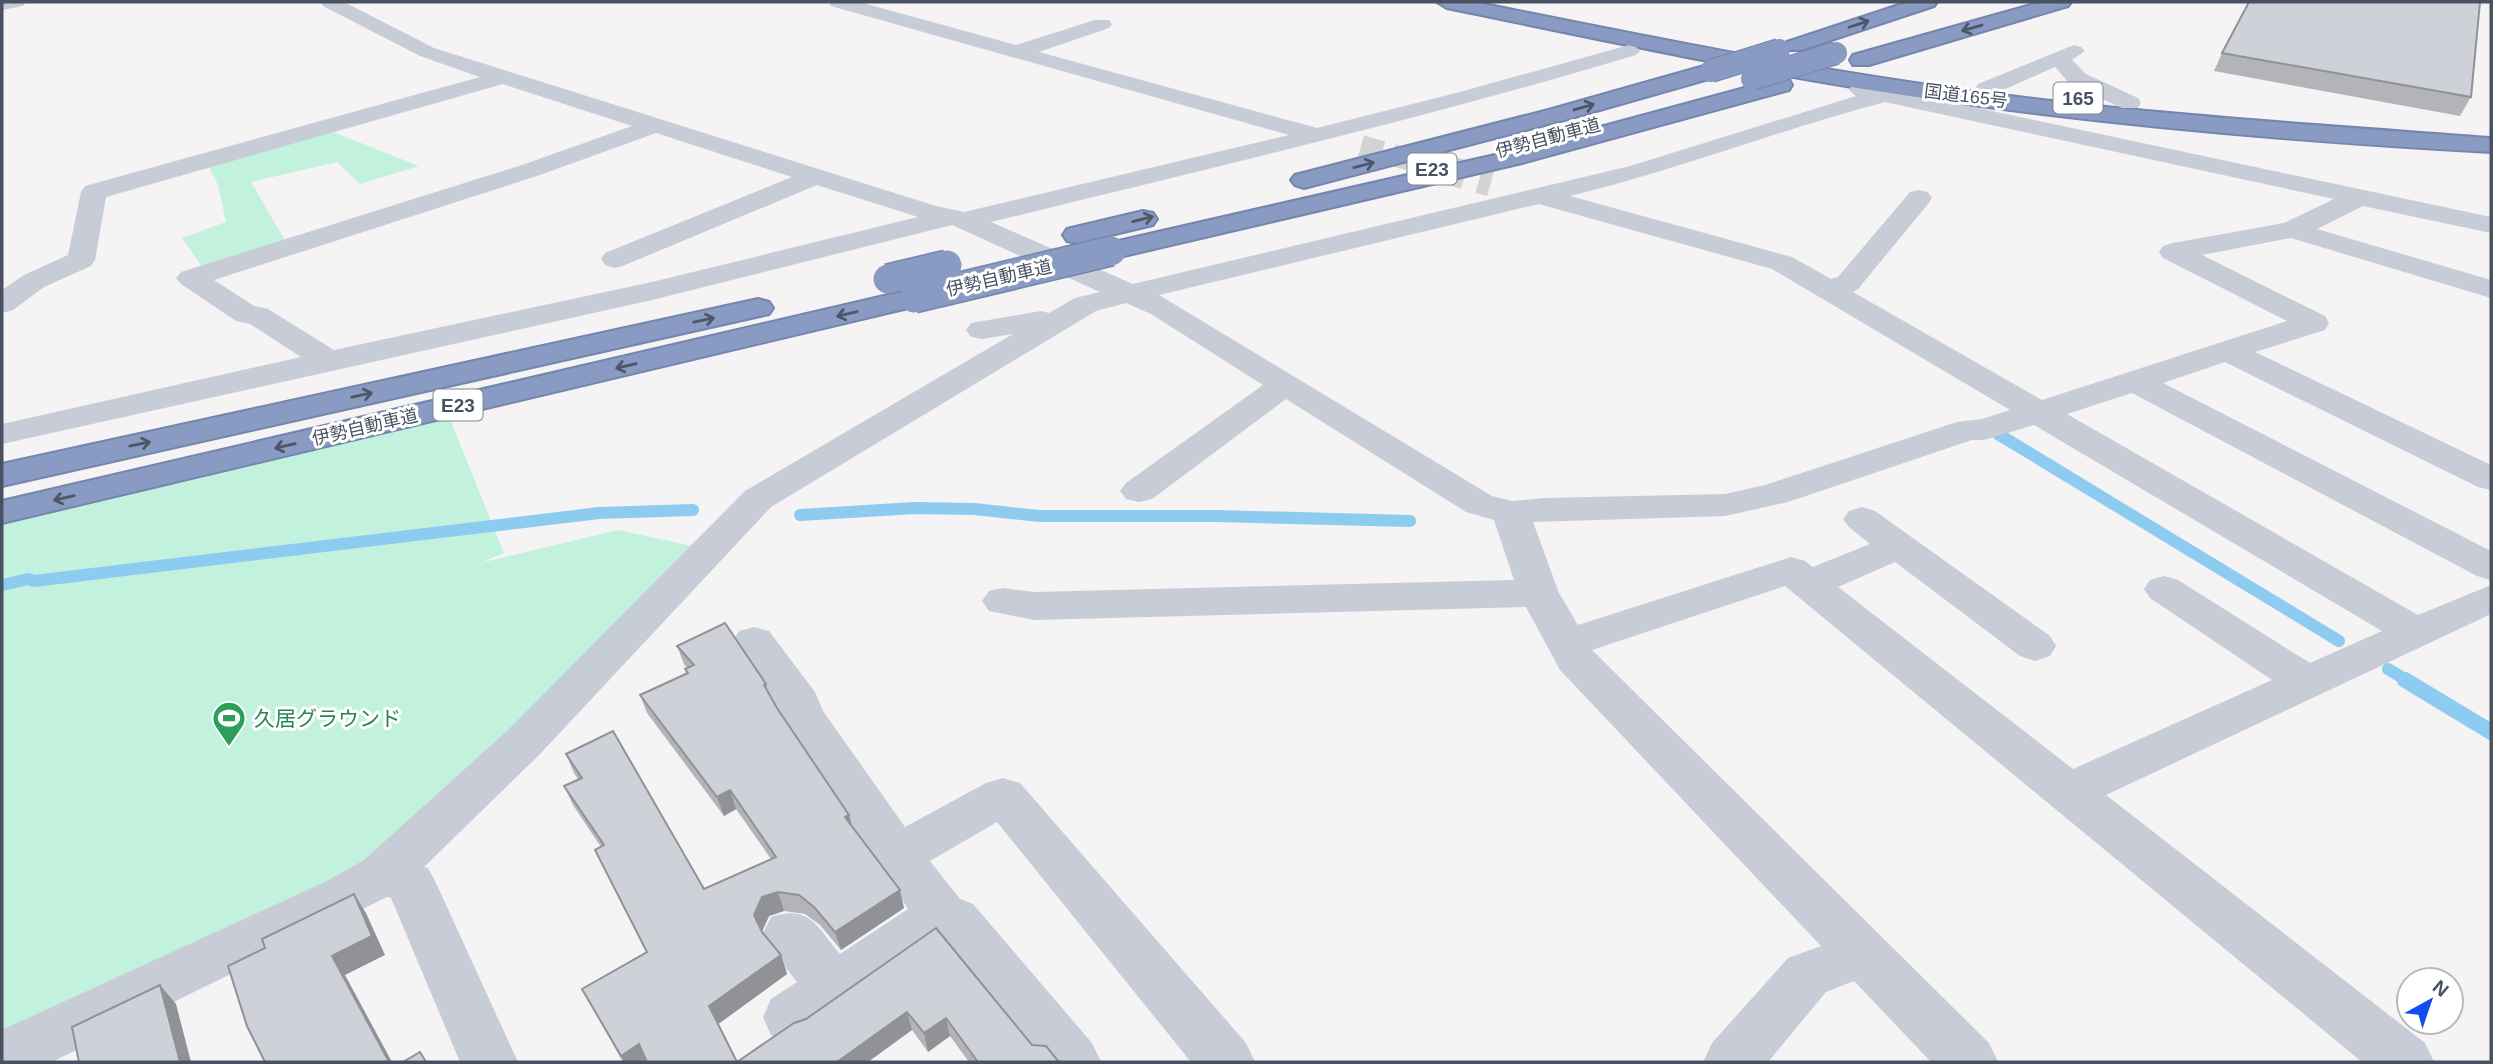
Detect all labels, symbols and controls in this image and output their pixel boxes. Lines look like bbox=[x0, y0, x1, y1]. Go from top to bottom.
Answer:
one-way arrow bbox=[1847, 17, 1869, 30]
one-way arrow bbox=[1961, 22, 1983, 35]
street label: 国道165号 bbox=[1923, 81, 2009, 111]
road number: 165 bbox=[2054, 82, 2102, 114]
one-way arrow bbox=[1573, 99, 1595, 112]
street label: 伊勢自動車道 bbox=[1493, 114, 1603, 162]
road number: E23 bbox=[1408, 154, 1456, 184]
one-way arrow bbox=[1352, 158, 1375, 171]
one-way arrow bbox=[1131, 211, 1154, 225]
street label: 伊勢自動車道 bbox=[944, 256, 1054, 300]
one-way arrow bbox=[836, 307, 859, 321]
one-way arrow bbox=[692, 312, 715, 326]
one-way arrow bbox=[615, 359, 638, 373]
one-way arrow bbox=[350, 388, 373, 402]
road number: E23 bbox=[434, 390, 482, 420]
street label: 伊勢自動車道 bbox=[310, 405, 420, 449]
one-way arrow bbox=[128, 437, 151, 451]
one-way arrow bbox=[274, 440, 297, 453]
one-way arrow bbox=[53, 492, 76, 505]
sports icon: 久居グラウンド bbox=[210, 699, 248, 748]
place label: 久居グラウンド bbox=[254, 707, 401, 730]
north arrow bbox=[2395, 966, 2465, 1036]
text: N bbox=[2429, 976, 2453, 1001]

